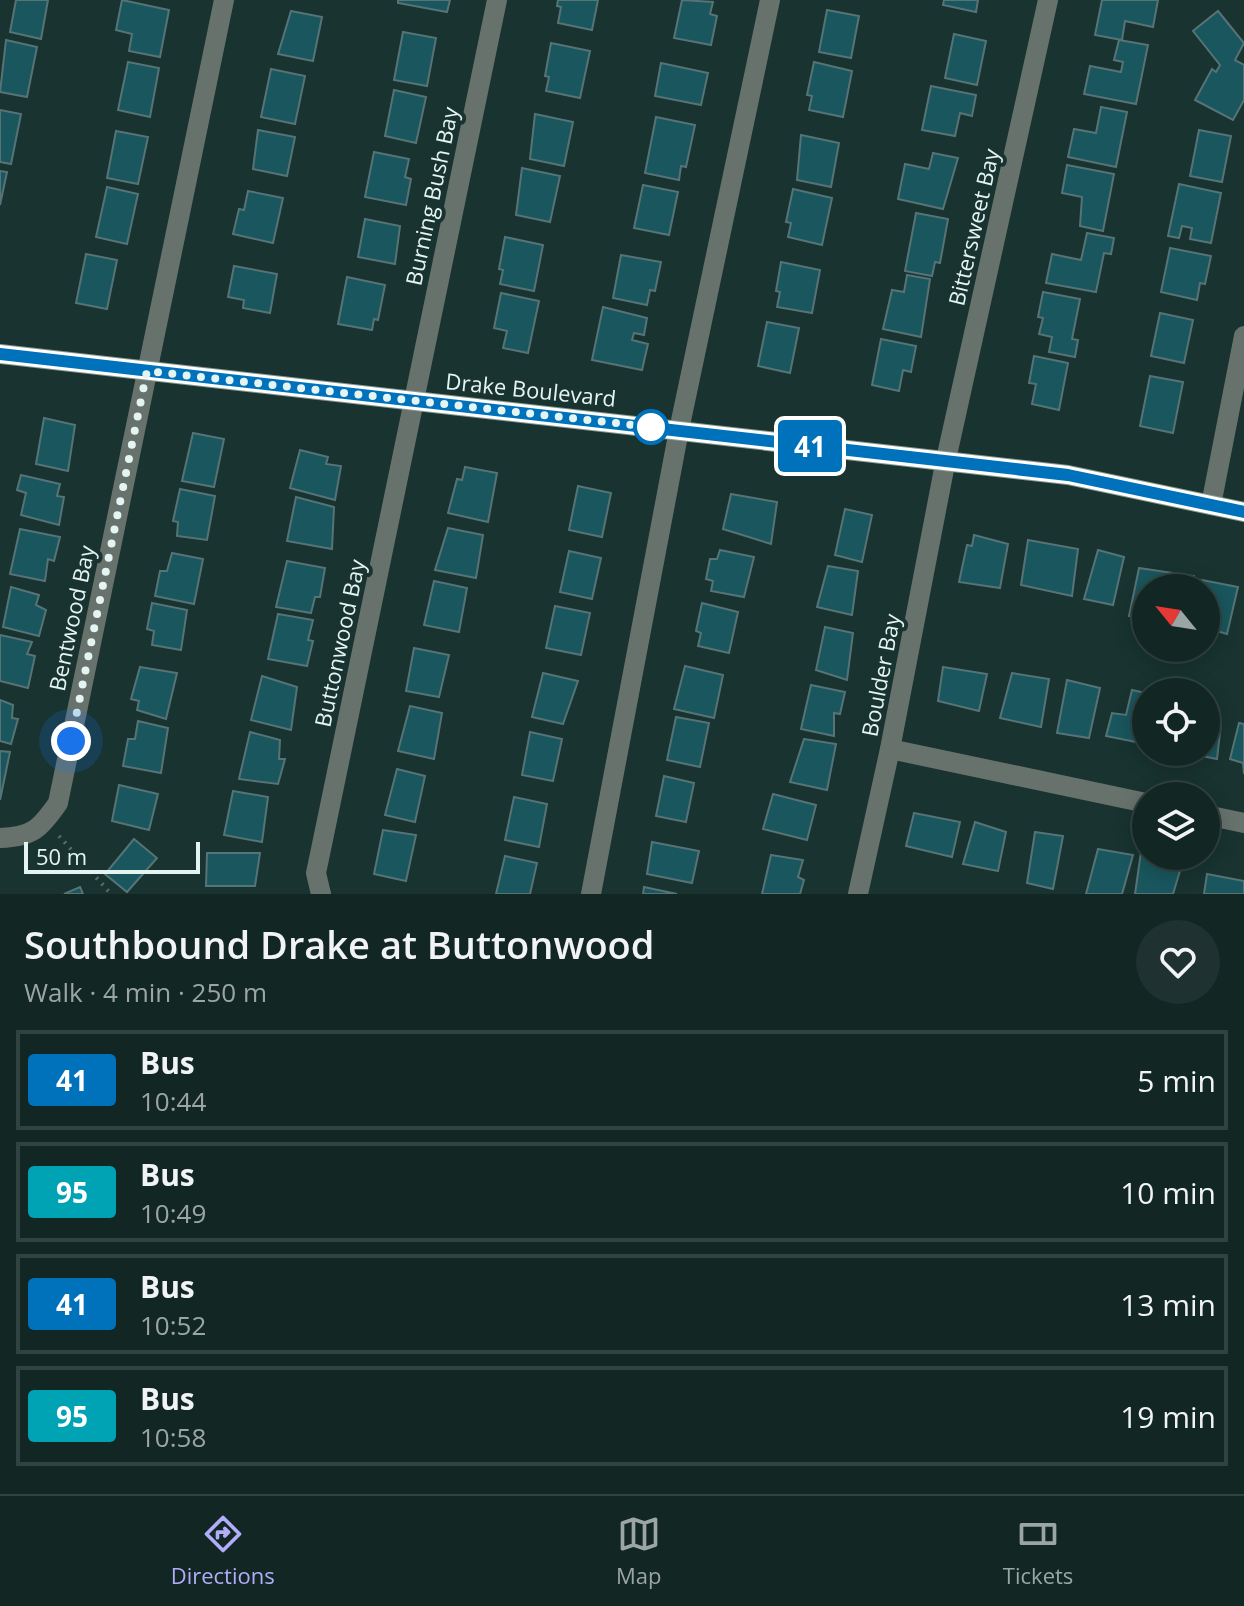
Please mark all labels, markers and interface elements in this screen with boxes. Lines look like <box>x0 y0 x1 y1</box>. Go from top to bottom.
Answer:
street label: Burning Bush Bay <box>397 103 465 288</box>
street label: Bittersweet Bay <box>940 145 1006 308</box>
street label: Drake Boulevard <box>444 365 618 413</box>
unlabelled marker <box>634 410 668 444</box>
line badge: 41 <box>774 420 846 472</box>
text: 41 <box>794 427 826 465</box>
street label: Bentwood Bay <box>41 542 101 694</box>
street label: Buttonwood Bay <box>307 556 372 729</box>
north arrow <box>1132 574 1220 662</box>
map controls <box>1132 574 1220 870</box>
street label: Boulder Bay <box>853 610 907 739</box>
button: locate <box>1132 678 1220 766</box>
your location <box>51 721 91 761</box>
button: layers <box>1132 782 1220 870</box>
scale bar <box>24 838 200 874</box>
text: 50 m <box>36 841 87 871</box>
text: Southbound Drake at Buttonwood <box>24 918 654 970</box>
button: heart <box>1136 920 1220 1004</box>
text: Walk · 4 min · 250 m <box>24 974 267 1010</box>
text: Bus <box>140 1042 195 1083</box>
text: 5 min <box>1137 1060 1216 1101</box>
text: 41 <box>56 1061 88 1099</box>
text: 10:44 <box>140 1083 206 1119</box>
text: Bus <box>140 1154 195 1195</box>
text: 10 min <box>1120 1172 1216 1213</box>
text: 95 <box>56 1173 88 1211</box>
text: 10:49 <box>140 1195 206 1231</box>
text: Bus <box>140 1266 195 1307</box>
text: 13 min <box>1120 1284 1216 1325</box>
text: 41 <box>56 1285 88 1323</box>
text: 10:52 <box>140 1307 206 1343</box>
text: Bus <box>140 1378 195 1419</box>
text: 19 min <box>1120 1396 1216 1437</box>
text: 95 <box>56 1397 88 1435</box>
text: 10:58 <box>140 1419 206 1455</box>
tab: Directions <box>171 1512 275 1590</box>
tab: Map <box>616 1512 662 1590</box>
tab: Tickets <box>1003 1512 1073 1590</box>

